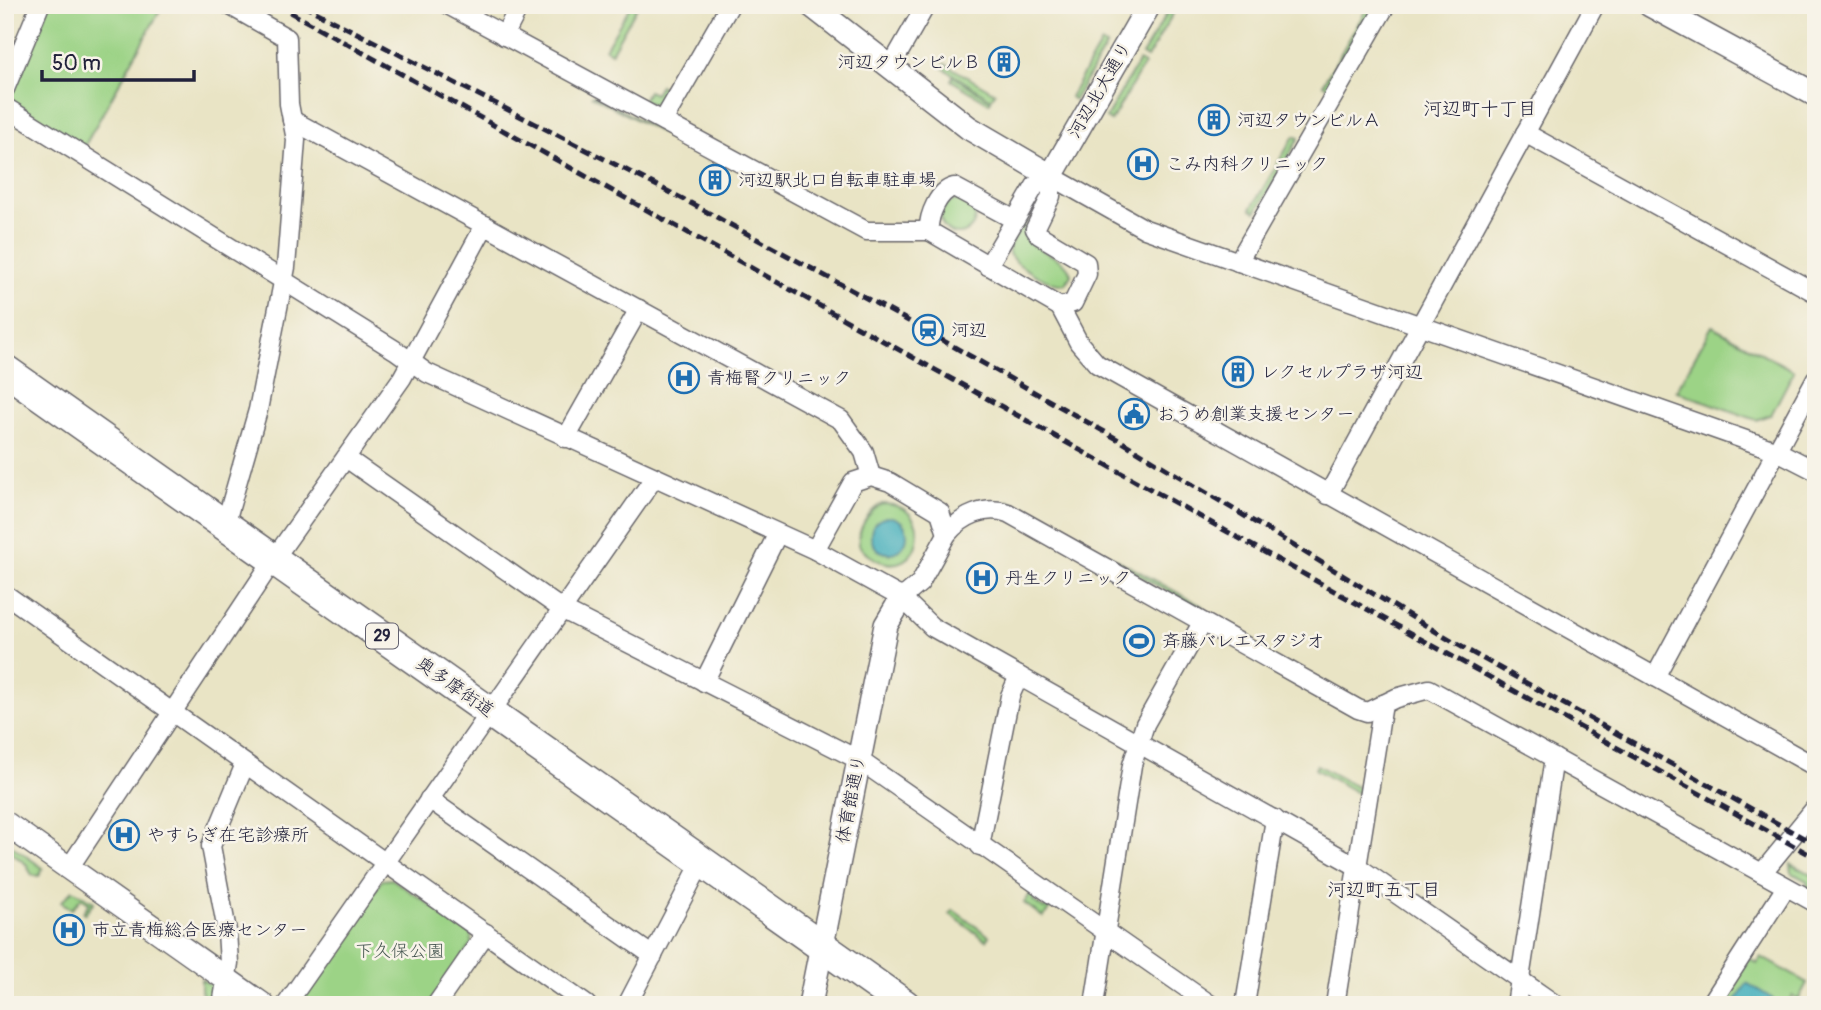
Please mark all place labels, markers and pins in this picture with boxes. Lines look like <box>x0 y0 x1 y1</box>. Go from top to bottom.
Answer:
building icon: 河辺タウンビルＢ <box>987 45 1021 79</box>
place label: 河辺タウンビルＢ <box>837 51 981 74</box>
building icon: 河辺タウンビルＡ <box>1197 103 1231 137</box>
place label: 河辺タウンビルＡ <box>1237 109 1381 132</box>
hospital icon: こみ内科クリニック <box>1126 147 1160 181</box>
place label: こみ内科クリニック <box>1166 153 1328 176</box>
building icon: 河辺駅北口自転車駐車場 <box>698 163 732 197</box>
place label: 河辺駅北口自転車駐車場 <box>738 169 936 192</box>
station icon: 河辺 <box>911 313 945 347</box>
place label: 河辺 <box>951 319 987 342</box>
building icon: レクセルプラザ河辺 <box>1221 355 1255 389</box>
hospital icon: 青梅腎クリニック <box>667 361 701 395</box>
place label: レクセルプラザ河辺 <box>1261 361 1423 384</box>
place label: 青梅腎クリニック <box>707 367 851 390</box>
public building icon: おうめ創業支援センター <box>1117 397 1151 431</box>
place label: おうめ創業支援センター <box>1157 403 1354 426</box>
hospital icon: 丹生クリニック <box>965 561 999 595</box>
place label: 丹生クリニック <box>1005 567 1131 590</box>
sports icon: 斉藤バレエスタジオ <box>1122 624 1156 658</box>
place label: 斉藤バレエスタジオ <box>1162 630 1324 653</box>
hospital icon: やすらぎ在宅診療所 <box>107 818 141 852</box>
place label: やすらぎ在宅診療所 <box>147 824 309 847</box>
hospital icon: 市立青梅総合医療センター <box>52 913 86 947</box>
place label: 市立青梅総合医療センター <box>92 919 307 942</box>

